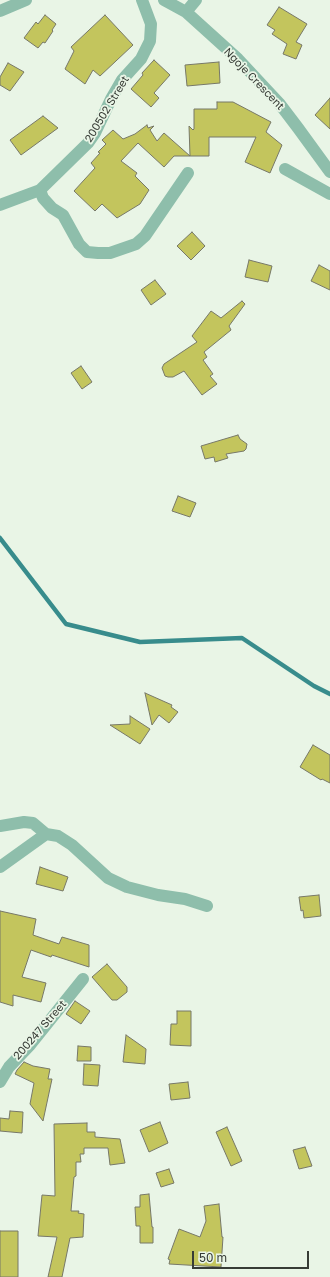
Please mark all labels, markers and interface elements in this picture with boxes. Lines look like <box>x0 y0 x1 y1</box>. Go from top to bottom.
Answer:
street label: Ngoje Crescent <box>221 45 287 113</box>
street label: 200502 Street <box>82 73 132 145</box>
street label: 200247 Street <box>11 998 69 1062</box>
scale bar <box>194 1243 311 1269</box>
text: 50 m <box>199 1250 227 1265</box>

